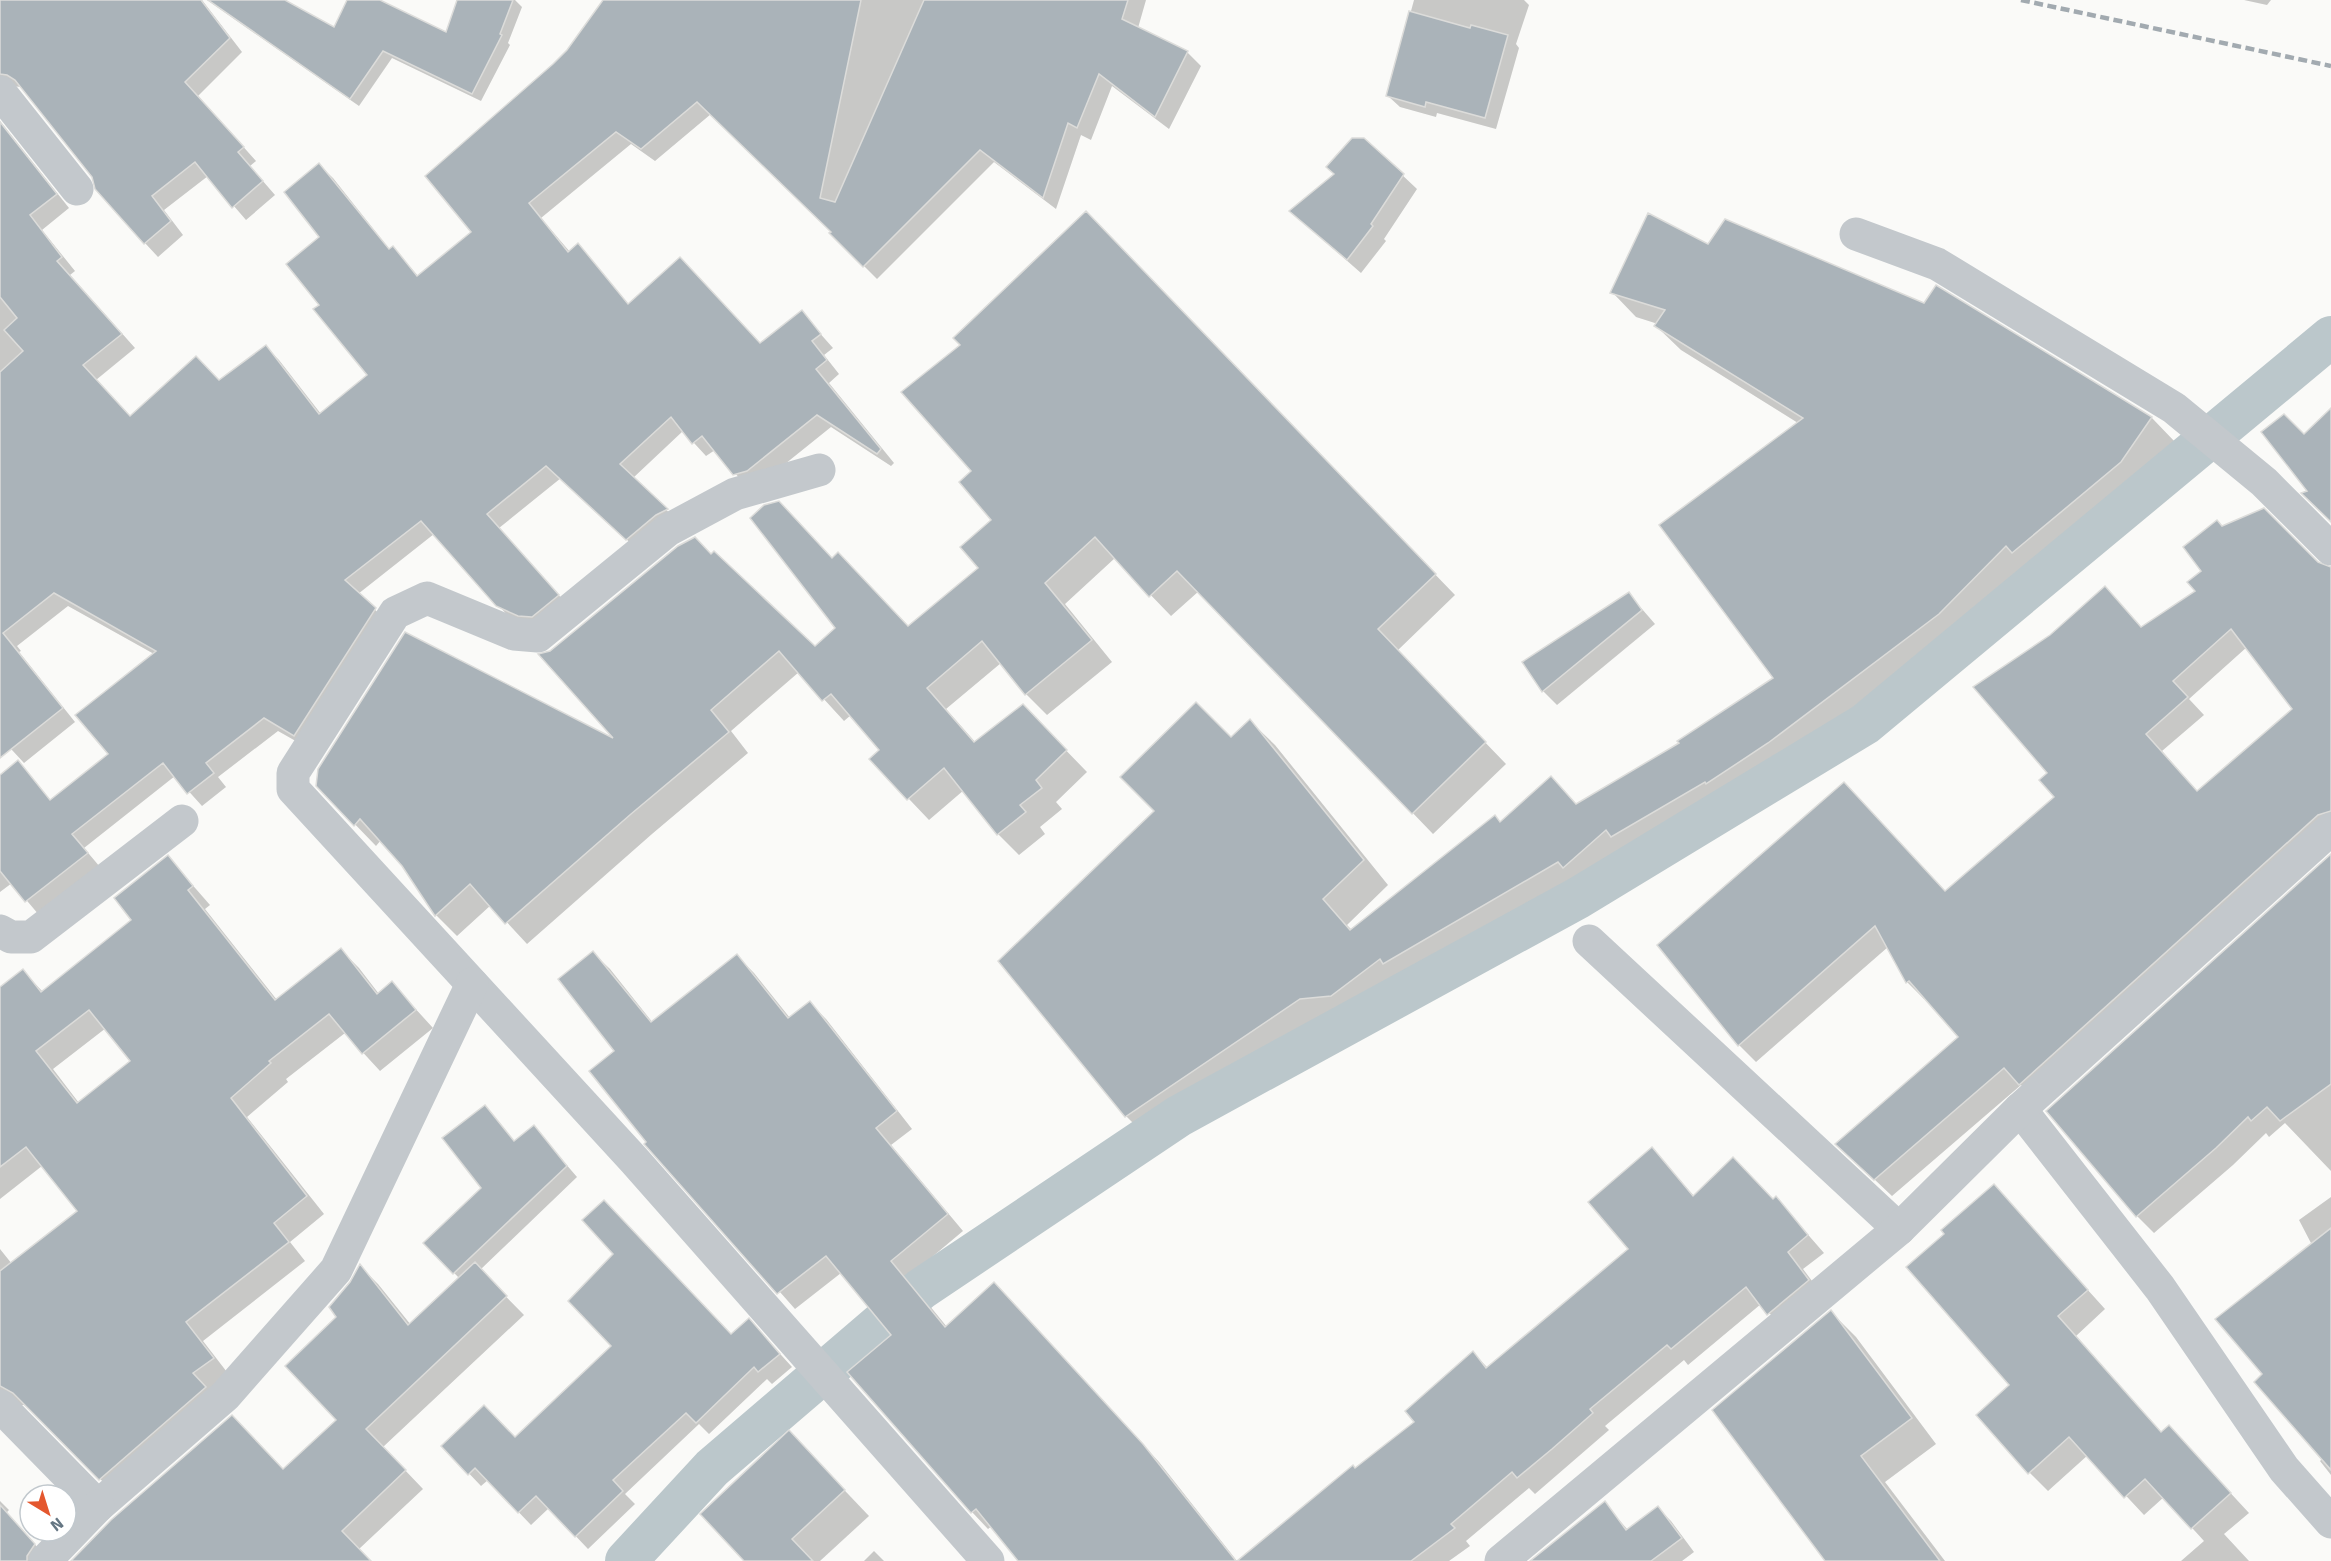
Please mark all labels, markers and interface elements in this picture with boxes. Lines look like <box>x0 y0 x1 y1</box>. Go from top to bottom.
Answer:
north arrow <box>18 1483 78 1543</box>
text: N <box>46 1513 67 1535</box>

